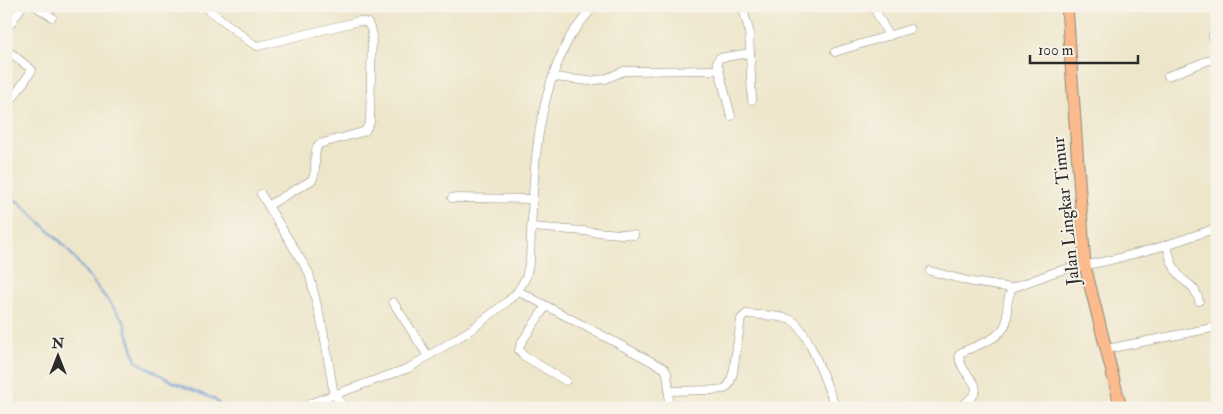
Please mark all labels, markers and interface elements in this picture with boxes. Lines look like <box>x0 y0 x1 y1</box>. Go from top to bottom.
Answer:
scale bar <box>1030 32 1138 64</box>
text: 100 m <box>1038 41 1074 60</box>
street label: Jalan Lingkar Timur <box>1047 135 1085 288</box>
north arrow <box>32 332 82 382</box>
text: N <box>51 335 65 352</box>

